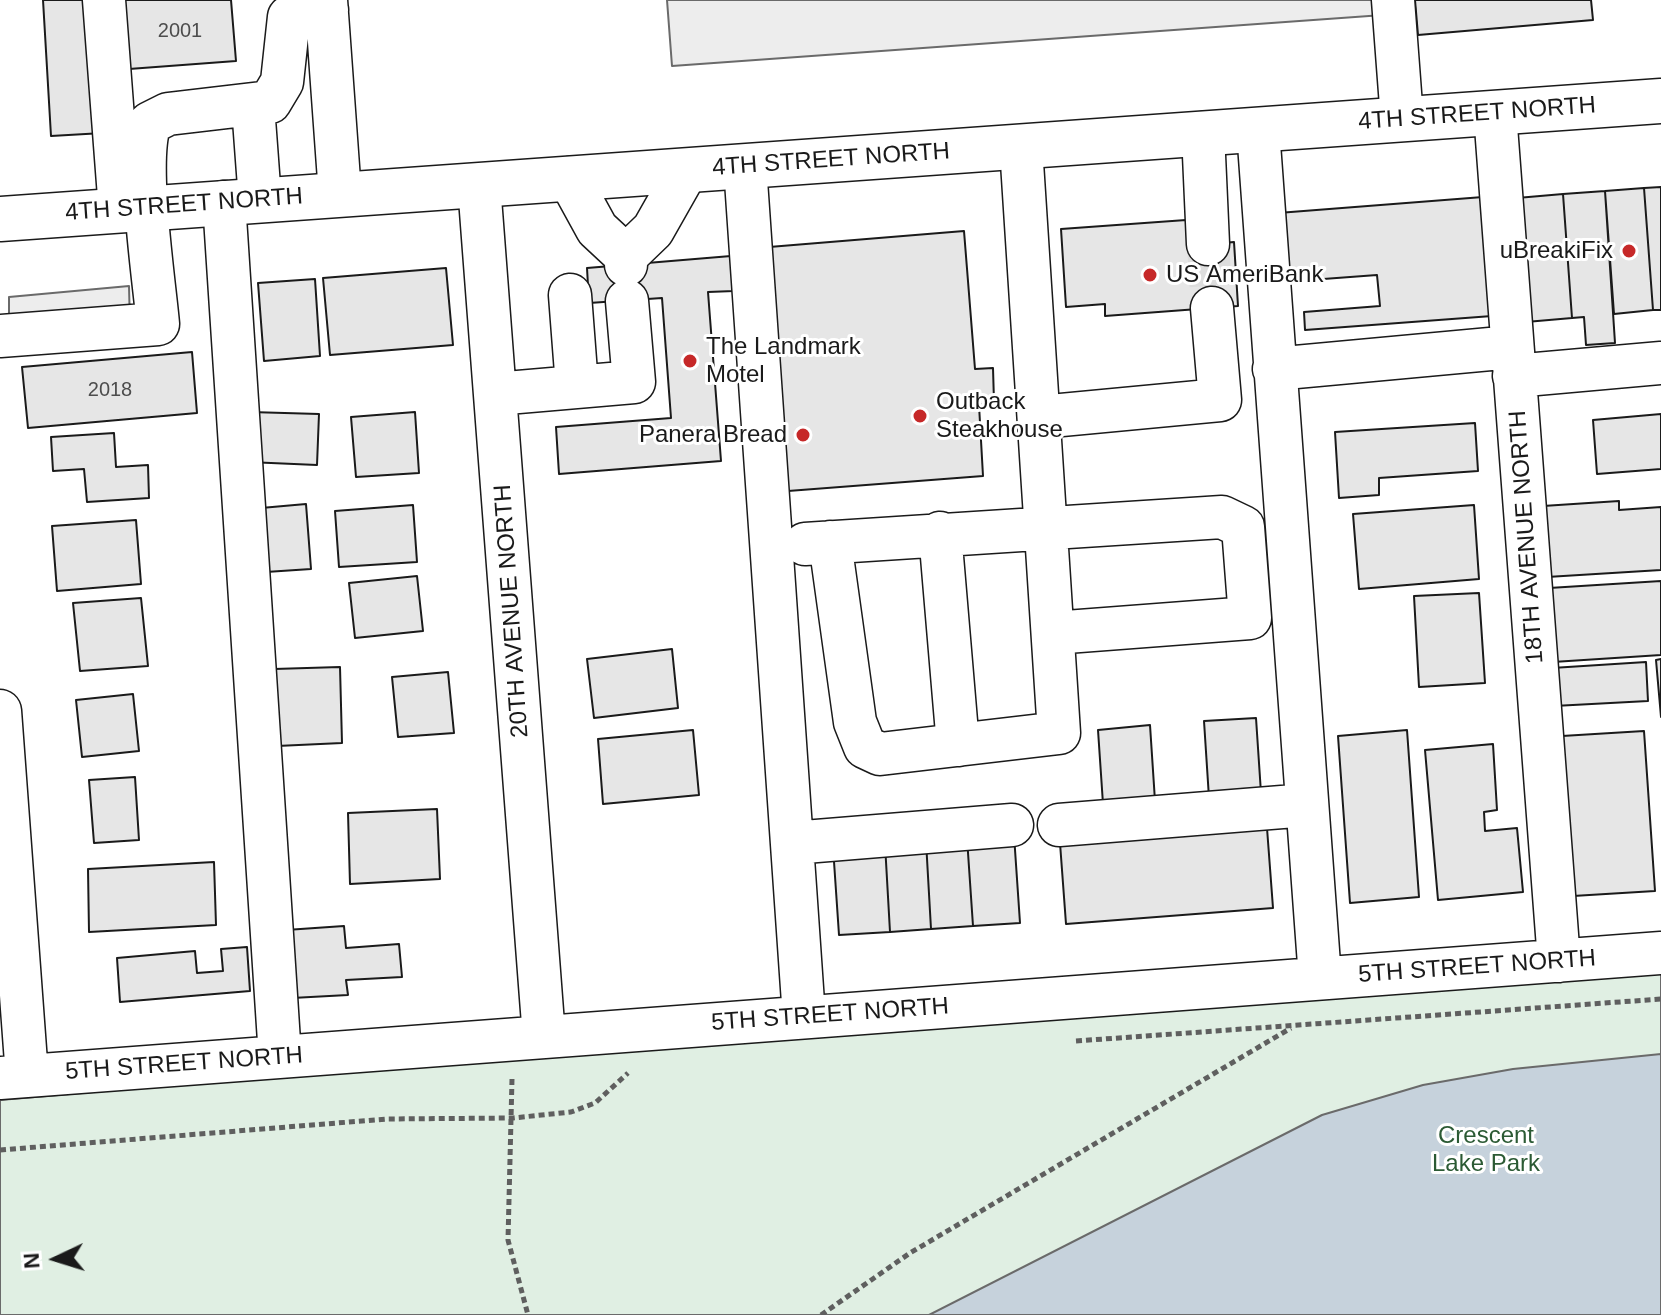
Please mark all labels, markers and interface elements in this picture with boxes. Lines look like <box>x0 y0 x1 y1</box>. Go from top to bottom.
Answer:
house number: 2001 <box>158 19 202 43</box>
street label: 4TH STREET NORTH <box>1357 91 1597 137</box>
street label: 4TH STREET NORTH <box>711 137 951 183</box>
street label: 4TH STREET NORTH <box>64 182 304 228</box>
place label: uBreakiFix <box>1500 237 1613 265</box>
marker: uBreakiFix <box>1620 242 1638 260</box>
place label: US AmeriBank <box>1166 261 1323 289</box>
marker: US AmeriBank <box>1141 266 1159 284</box>
place label: The Landmark Motel <box>706 333 861 389</box>
marker: The Landmark Motel <box>681 352 699 370</box>
house number: 2018 <box>88 378 132 402</box>
place label: Outback Steakhouse <box>936 388 1063 444</box>
marker: Outback Steakhouse <box>911 407 929 425</box>
street label: 18TH AVENUE NORTH <box>1504 409 1550 665</box>
place label: Panera Bread <box>639 421 787 449</box>
marker: Panera Bread <box>794 426 812 444</box>
street label: 20TH AVENUE NORTH <box>489 483 535 739</box>
street label: 5TH STREET NORTH <box>1357 944 1597 990</box>
street label: 5TH STREET NORTH <box>710 992 950 1038</box>
street label: 5TH STREET NORTH <box>64 1041 304 1087</box>
park label: Crescent Lake Park <box>1432 1122 1540 1178</box>
north arrow <box>16 1219 96 1299</box>
text: N <box>19 1252 45 1270</box>

